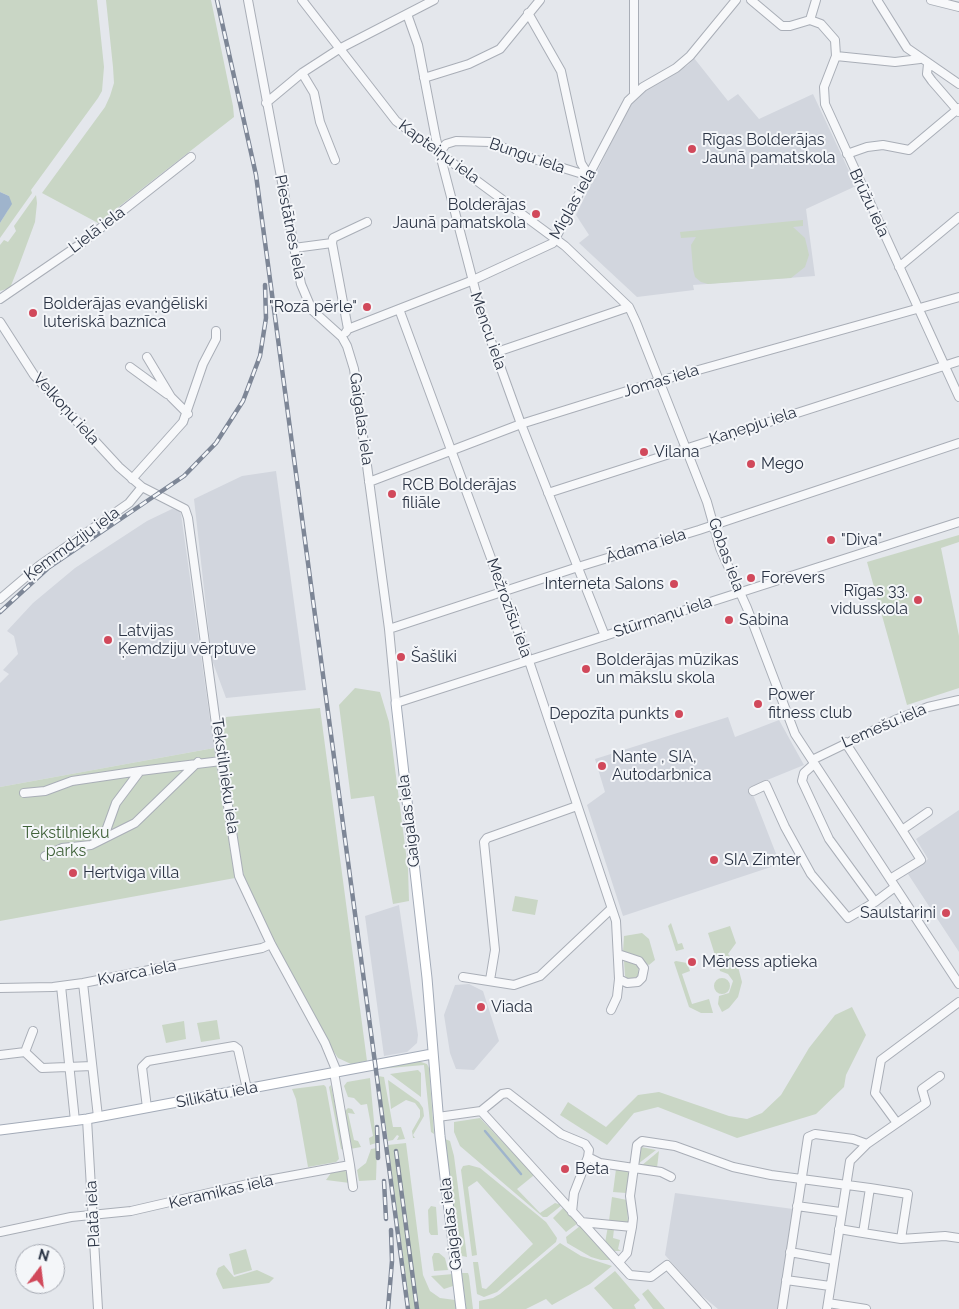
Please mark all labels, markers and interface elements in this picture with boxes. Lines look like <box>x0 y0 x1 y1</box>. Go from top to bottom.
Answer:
street label: Kapteiņu iela <box>395 116 483 188</box>
place label: Rīgas Bolderājas Jaunā pamatskola <box>702 130 836 168</box>
street label: Bungu iela <box>487 134 567 178</box>
marker: Rīgas Bolderājas Jaunā pamatskola <box>686 143 698 155</box>
street label: Miglas iela <box>546 165 600 243</box>
street label: Brūžu iela <box>845 166 893 240</box>
street label: Piestātnes iela <box>270 173 310 281</box>
place label: Bolderājas Jaunā pamatskola <box>392 195 526 233</box>
street label: Lielā iela <box>65 203 129 257</box>
marker: Bolderājas Jaunā pamatskola <box>530 208 542 220</box>
street label: Mencu iela <box>466 290 510 372</box>
place label: Bolderājas evaņģēliski luteriskā baznīca <box>43 294 208 332</box>
place label: "Rozā pērle" <box>269 297 357 317</box>
marker: "Rozā pērle" <box>361 301 373 313</box>
marker: Bolderājas evaņģēliski luteriskā baznīca <box>27 307 39 319</box>
street label: Jomas iela <box>621 360 701 402</box>
street label: Velkoņu iela <box>29 369 103 449</box>
street label: Gaigalas iela <box>345 372 377 466</box>
street label: Kaņepju iela <box>707 403 799 449</box>
place label: Vilana <box>654 442 699 462</box>
marker: Vilana <box>638 446 650 458</box>
place label: Mego <box>761 454 804 474</box>
marker: Mego <box>745 458 757 470</box>
place label: RCB Bolderājas filiāle <box>402 475 516 513</box>
marker: RCB Bolderājas filiāle <box>386 488 398 500</box>
street label: Ķemmdziju iela <box>21 503 123 585</box>
street label: Gobas iela <box>704 515 748 595</box>
street label: Ādama iela <box>604 525 688 567</box>
place label: "Diva" <box>841 530 882 550</box>
marker: "Diva" <box>825 534 837 546</box>
street label: Mežrozīšu iela <box>482 556 536 660</box>
place label: Forevers <box>761 568 825 588</box>
marker: Forevers <box>745 572 757 584</box>
place label: Interneta Salons <box>544 574 664 594</box>
marker: Interneta Salons <box>668 578 680 590</box>
place label: Rīgas 33. vidusskola <box>830 581 908 619</box>
street label: Stūrmaņu iela <box>611 592 715 642</box>
marker: Rīgas 33. vidusskola <box>912 594 924 606</box>
place label: Sabina <box>739 610 789 630</box>
marker: Sabina <box>723 614 735 626</box>
place label: Latvijas Ķemdziju vērptuve <box>118 621 256 659</box>
marker: Latvijas Ķemdziju vērptuve <box>102 634 114 646</box>
place label: Šašliki <box>411 647 457 667</box>
place label: Bolderājas mūzikas un mākslu skola <box>596 650 739 688</box>
marker: Šašliki <box>395 651 407 663</box>
marker: Bolderājas mūzikas un mākslu skola <box>580 663 592 675</box>
place label: Power fitness club <box>768 685 852 723</box>
marker: Power fitness club <box>752 698 764 710</box>
street label: Lemešu iela <box>839 700 929 752</box>
place label: Depozīta punkts <box>549 704 669 724</box>
marker: Depozīta punkts <box>673 708 685 720</box>
street label: Tekstilnieku iela <box>207 717 243 835</box>
place label: Nante , SIA, Autodarbnica <box>612 747 711 785</box>
marker: Nante , SIA, Autodarbnica <box>596 760 608 772</box>
street label: Gaigalas iela <box>394 774 424 868</box>
park label: Tekstilnieku parks <box>23 823 109 861</box>
place label: SIA Zimter <box>724 850 801 870</box>
marker: SIA Zimter <box>708 854 720 866</box>
place label: Hertviga villa <box>83 863 179 883</box>
marker: Hertviga villa <box>67 867 79 879</box>
place label: Saulstariņi <box>860 903 936 923</box>
marker: Saulstariņi <box>940 907 952 919</box>
place label: Mēness aptieka <box>702 952 817 972</box>
street label: Kvarca iela <box>96 956 178 990</box>
marker: Mēness aptieka <box>686 956 698 968</box>
place label: Viada <box>491 997 533 1017</box>
marker: Viada <box>475 1001 487 1013</box>
street label: Silikātu iela <box>174 1078 260 1112</box>
place label: Beta <box>575 1159 609 1179</box>
marker: Beta <box>559 1163 571 1175</box>
street label: Keramikas iela <box>167 1171 275 1213</box>
street label: Gaigalas iela <box>436 1177 466 1271</box>
street label: Platā iela <box>82 1180 104 1248</box>
north arrow <box>15 1244 65 1294</box>
text: N <box>36 1246 51 1265</box>

